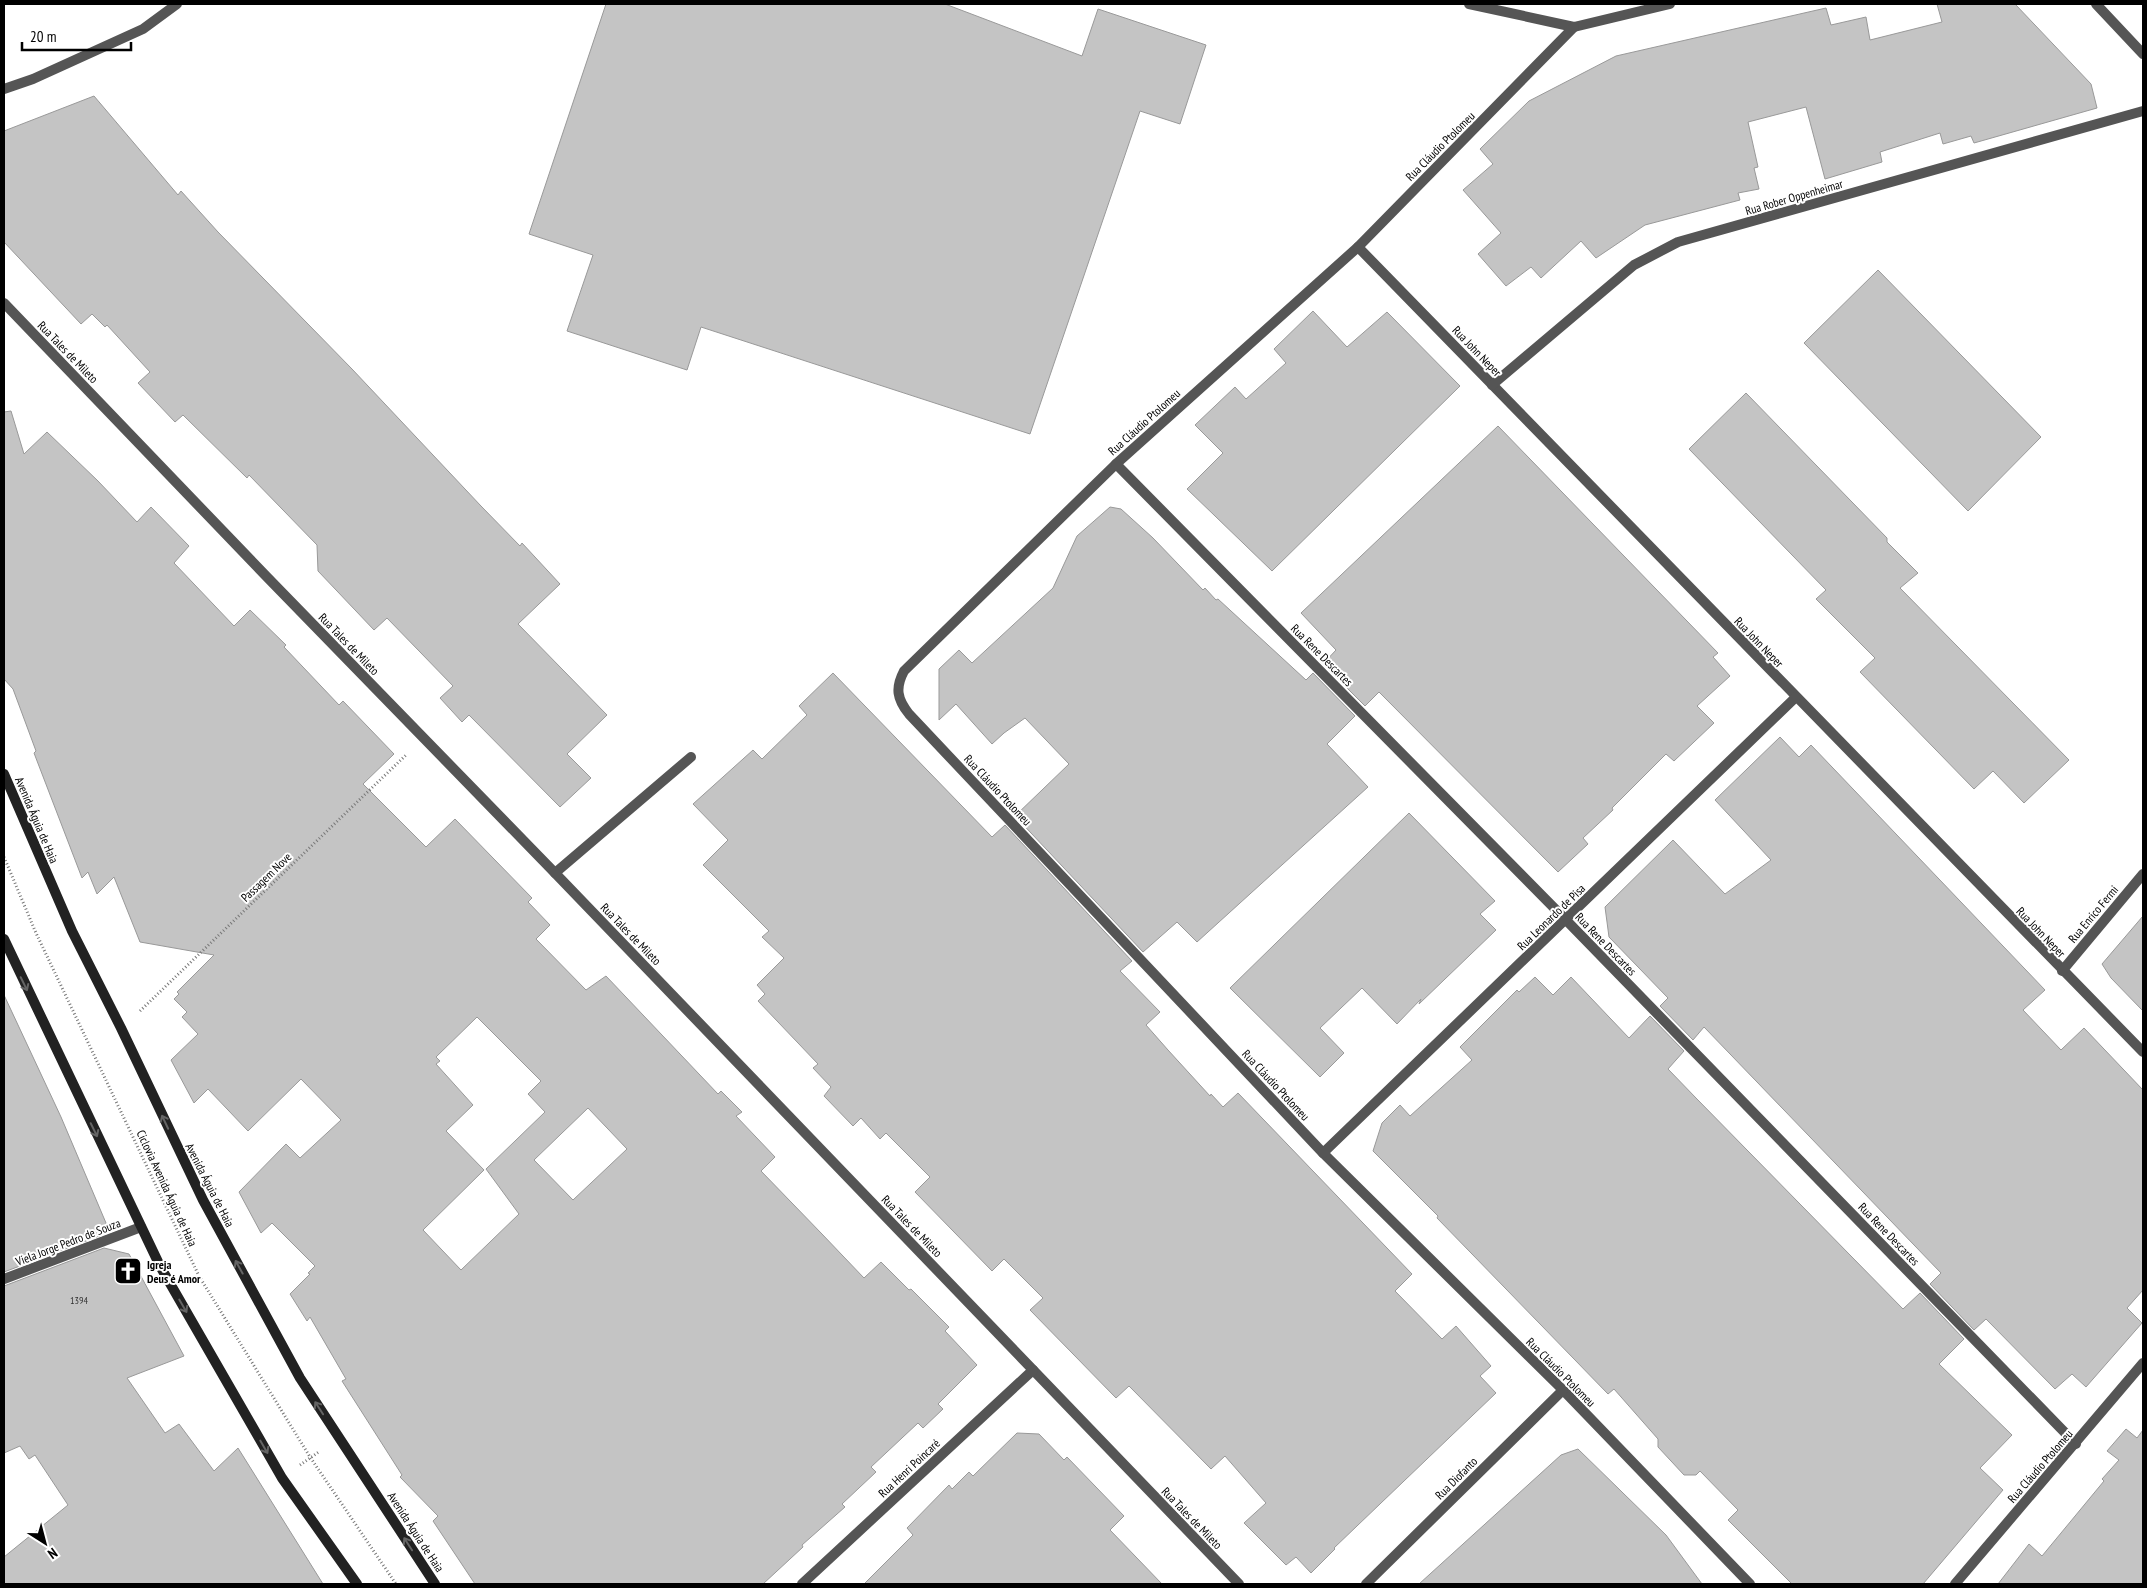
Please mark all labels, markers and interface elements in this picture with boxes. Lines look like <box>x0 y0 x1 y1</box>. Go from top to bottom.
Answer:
scale bar <box>22 20 131 52</box>
text: 20 m <box>30 27 56 46</box>
street label: Rua Cláudio Ptolomeu <box>1402 108 1478 184</box>
street label: Rua Rober Oppenheimar <box>1743 176 1845 218</box>
street label: Rua Tales de Mileto <box>35 318 101 386</box>
street label: Rua John Neper <box>1449 323 1505 380</box>
street label: Rua Cláudio Ptolomeu <box>1105 386 1183 458</box>
street label: Rua Tales de Mileto <box>316 610 382 678</box>
street label: Rua John Neper <box>1731 614 1787 671</box>
street label: Rua Rene Descartes <box>1288 621 1356 689</box>
street label: Rua Cláudio Ptolomeu <box>961 751 1035 829</box>
street label: Avenida Águia de Haia <box>12 775 62 866</box>
street label: Passagem Nove <box>238 849 294 905</box>
street label: Rua Leonardo de Pisa <box>1514 881 1588 953</box>
street label: Rua Enrico Fermi <box>2065 882 2121 946</box>
street label: Rua Tales de Mileto <box>598 900 664 968</box>
street label: Rua John Neper <box>2013 904 2069 961</box>
street label: Rua Rene Descartes <box>1572 909 1640 979</box>
one-way arrow <box>19 976 29 991</box>
street label: Rua Cláudio Ptolomeu <box>1239 1046 1313 1124</box>
one-way arrow <box>160 1115 170 1130</box>
one-way arrow <box>90 1122 99 1137</box>
street label: Ciclovia Avenida Águia de Haia <box>133 1127 201 1249</box>
street label: Avenida Águia de Haia <box>182 1141 238 1230</box>
street label: Rua Tales de Mileto <box>879 1192 945 1260</box>
street label: Rua Rene Descartes <box>1855 1199 1923 1269</box>
street label: Viela Jorge Pedro de Souza <box>13 1215 123 1269</box>
church icon: Igreja Deus é Amor <box>113 1256 143 1286</box>
place label: Igreja Deus é Amor <box>147 1257 201 1286</box>
one-way arrow <box>234 1259 244 1274</box>
house number: 1394 <box>70 1294 89 1307</box>
one-way arrow <box>178 1299 188 1314</box>
street label: Rua Cláudio Ptolomeu <box>1523 1334 1599 1410</box>
one-way arrow <box>314 1401 324 1415</box>
street label: Rua Cláudio Ptolomeu <box>2004 1426 2076 1506</box>
street label: Rua Henri Poincaré <box>875 1436 943 1500</box>
one-way arrow <box>260 1440 270 1454</box>
street label: Rua Diofanto <box>1432 1454 1480 1502</box>
street label: Rua Tales de Mileto <box>1159 1484 1225 1552</box>
street label: Avenida Águia de Haia <box>385 1489 448 1575</box>
north arrow <box>20 1518 70 1568</box>
one-way arrow <box>403 1537 413 1551</box>
text: N <box>44 1544 61 1563</box>

